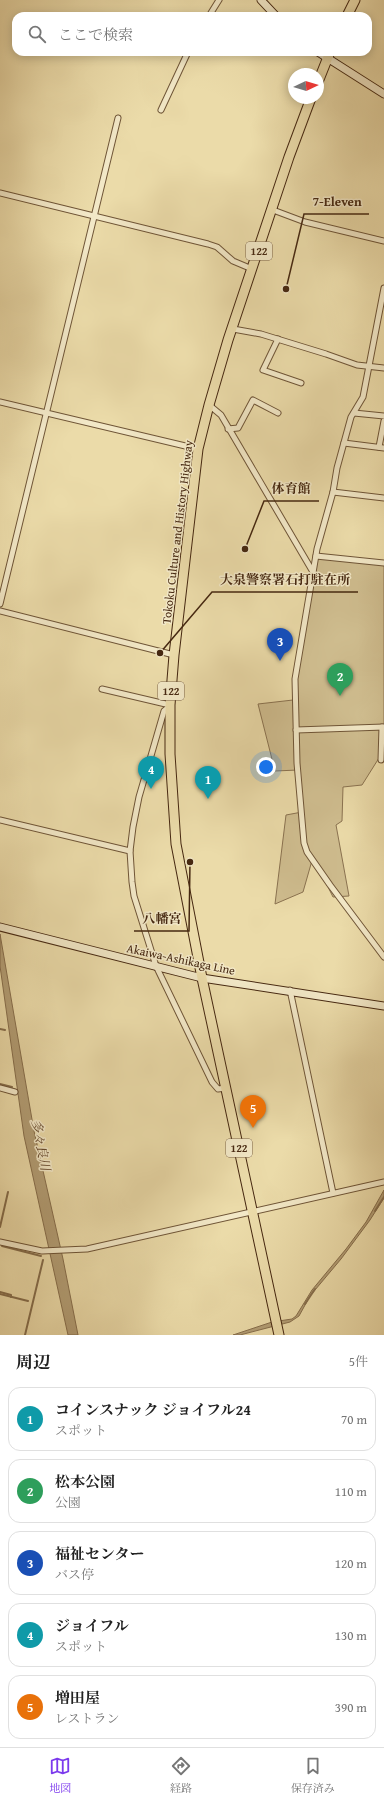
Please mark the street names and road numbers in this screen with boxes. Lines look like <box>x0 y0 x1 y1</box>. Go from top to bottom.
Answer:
road number: 122 <box>246 242 272 260</box>
street label: Tokoku Culture and History Highway <box>157 439 197 625</box>
road number: 122 <box>158 682 184 700</box>
street label: Akaiwa-Ashikaga Line <box>125 939 237 979</box>
road number: 122 <box>226 1139 252 1157</box>

